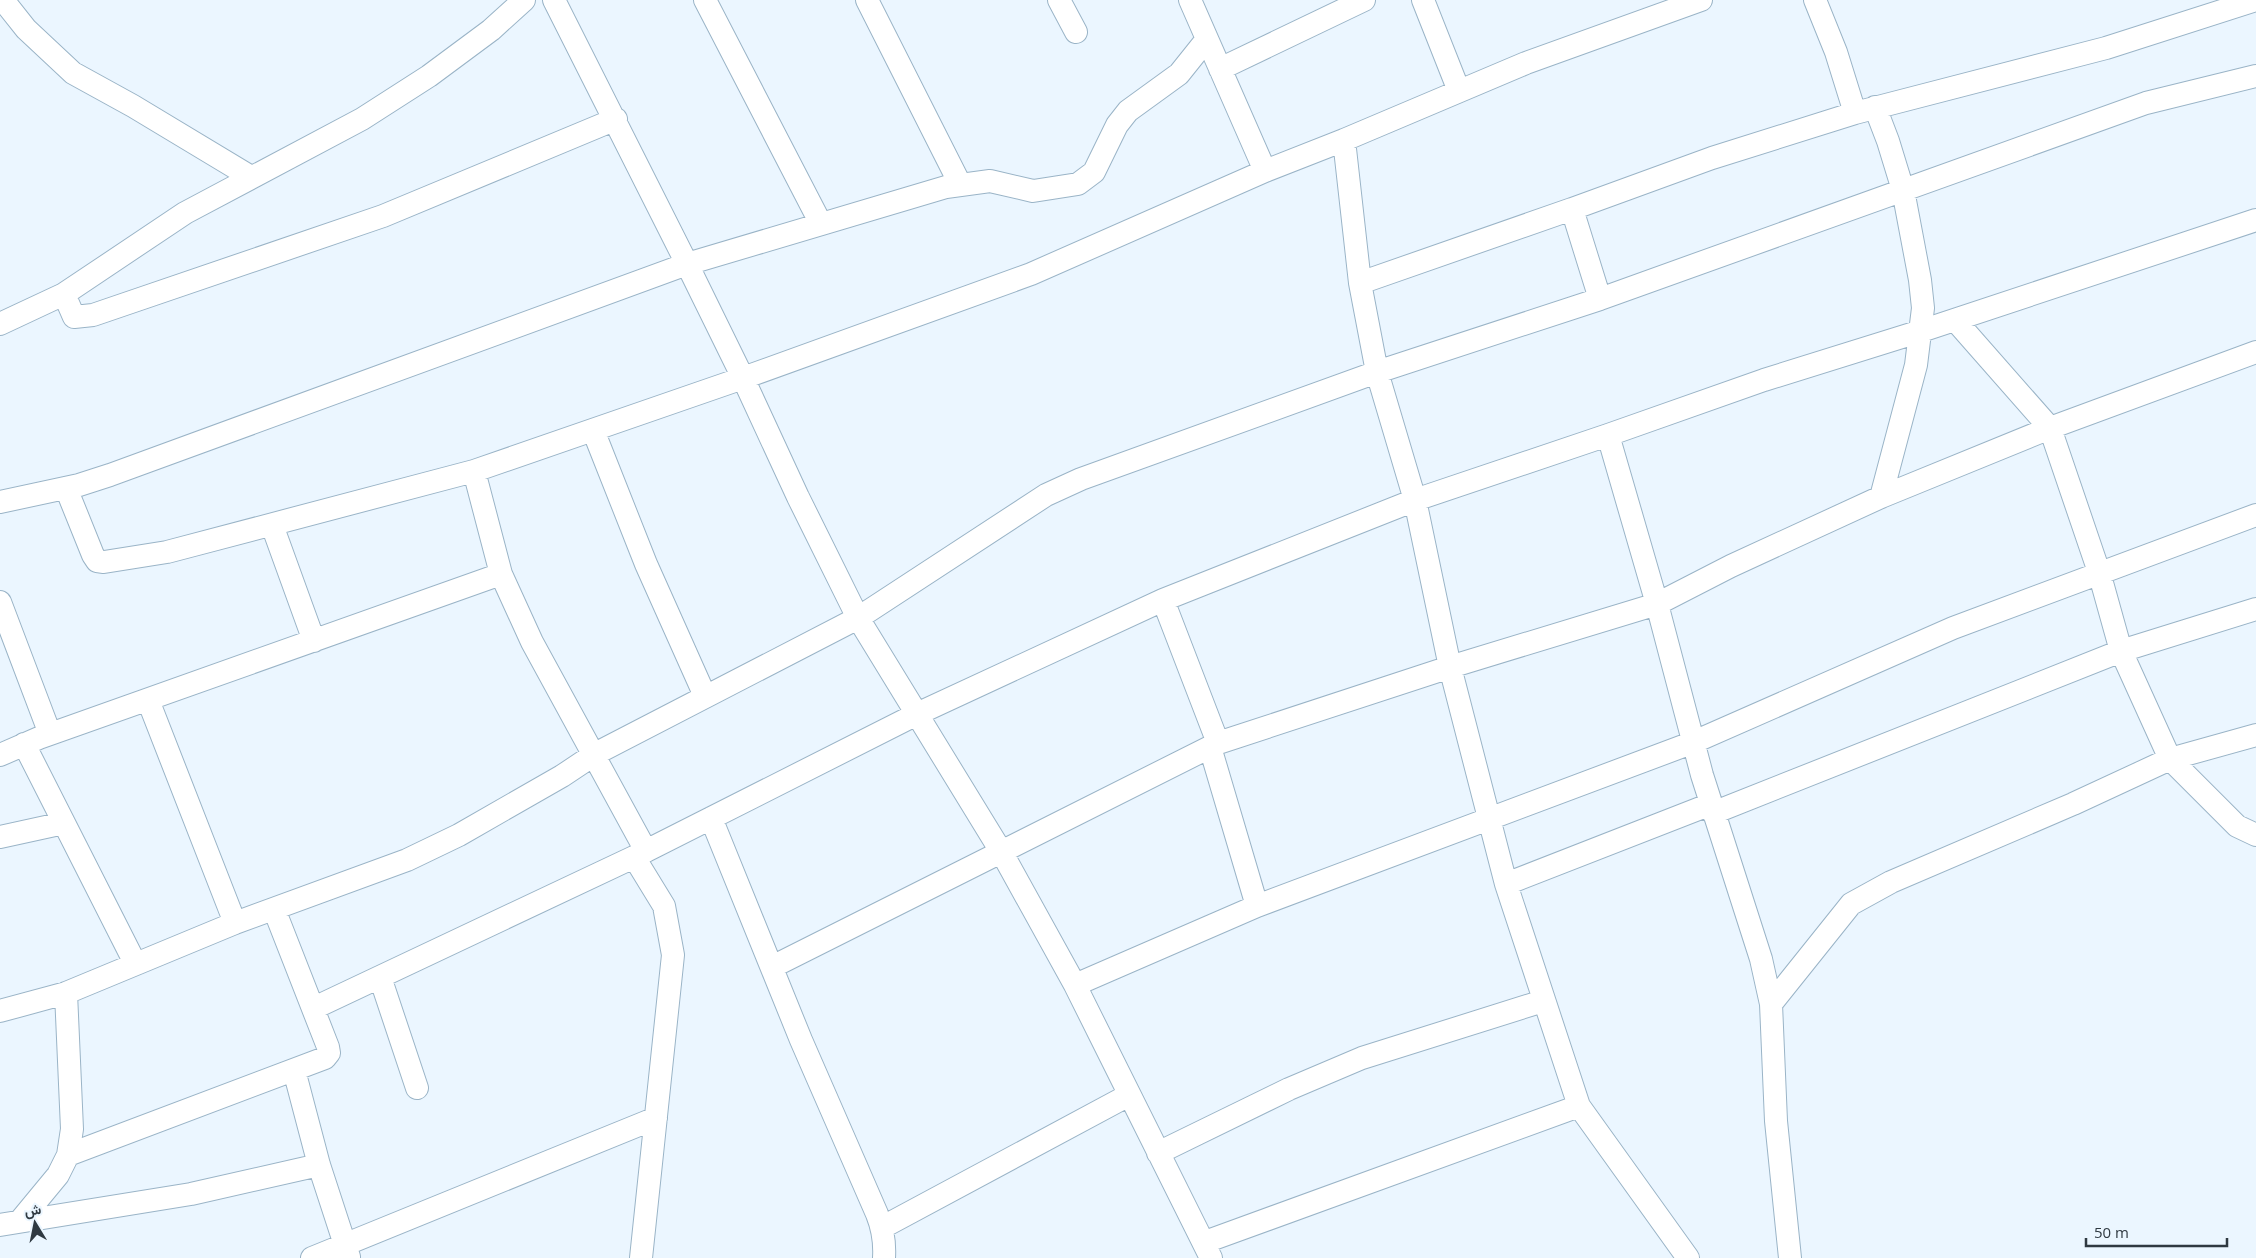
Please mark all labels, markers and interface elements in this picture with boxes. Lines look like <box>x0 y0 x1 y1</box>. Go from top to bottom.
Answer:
north arrow <box>10 1198 60 1248</box>
text: ش <box>23 1199 43 1221</box>
scale bar <box>2086 1216 2227 1248</box>
text: 50 m <box>2094 1222 2129 1242</box>

